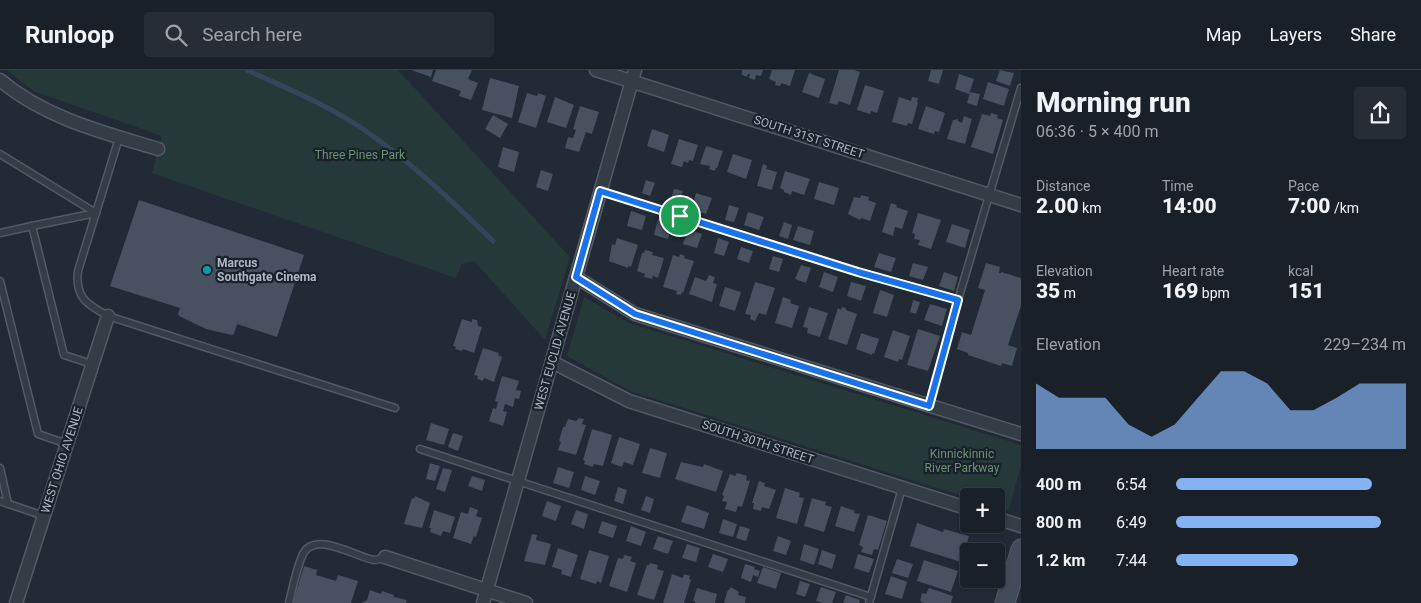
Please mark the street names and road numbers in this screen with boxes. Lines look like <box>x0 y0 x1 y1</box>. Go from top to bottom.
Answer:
street label: SOUTH 31ST STREET <box>752 113 866 161</box>
street label: WEST EUCLID AVENUE <box>531 290 579 412</box>
street label: WEST OHIO AVENUE <box>38 405 86 515</box>
street label: SOUTH 30TH STREET <box>700 417 816 467</box>

